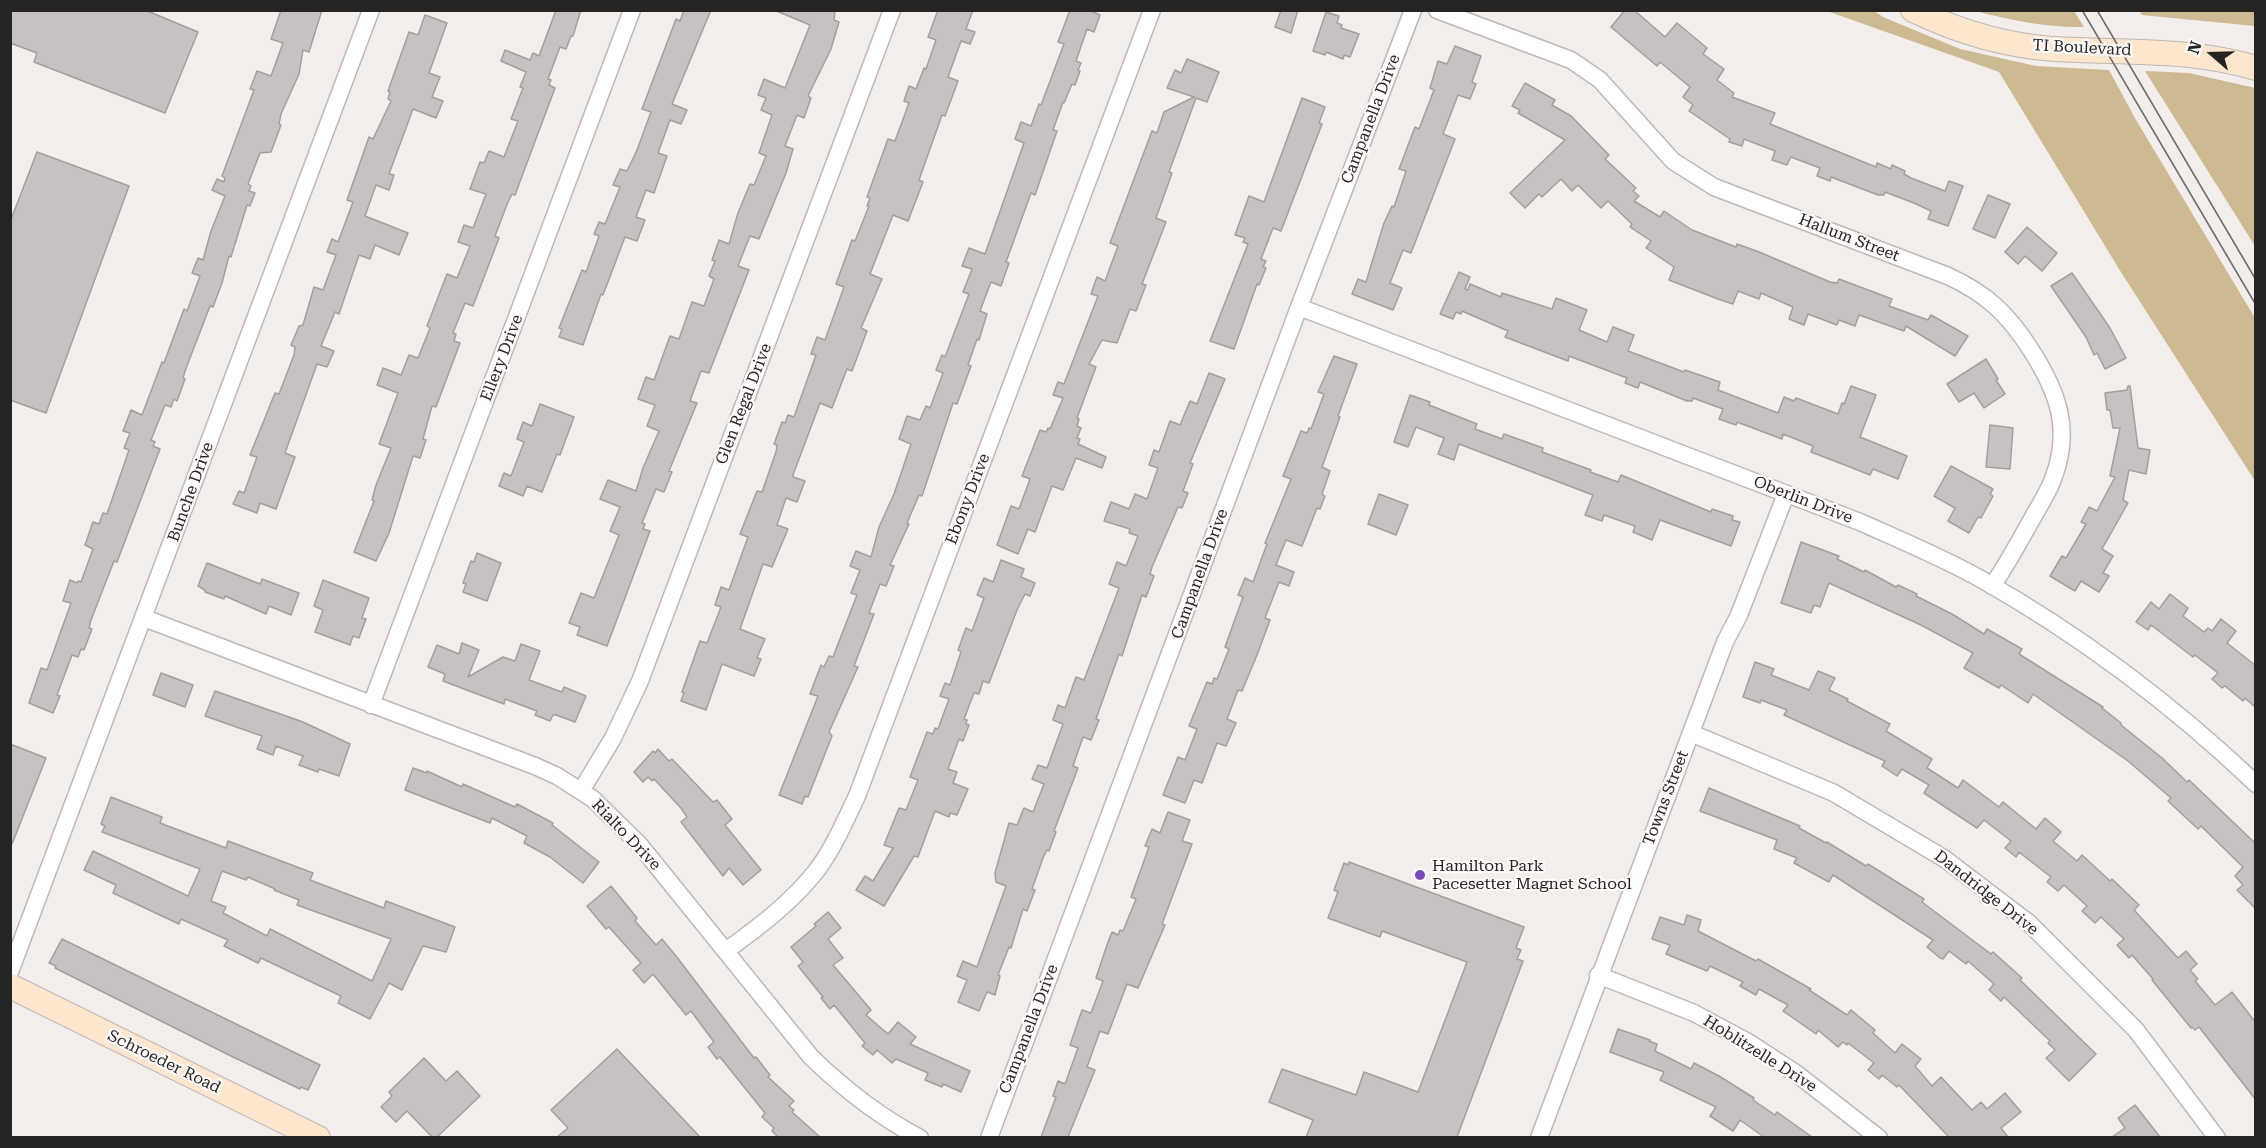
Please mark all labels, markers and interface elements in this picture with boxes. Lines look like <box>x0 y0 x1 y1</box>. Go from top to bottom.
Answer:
north arrow <box>2182 24 2242 84</box>
street label: TI Boulevard <box>2032 36 2132 60</box>
text: N <box>2184 39 2206 57</box>
street label: Campanella Drive <box>1337 52 1405 186</box>
street label: Hallum Street <box>1796 210 1902 266</box>
street label: Ellery Drive <box>477 312 527 404</box>
street label: Glen Regal Drive <box>712 341 776 467</box>
street label: Bunche Drive <box>164 440 218 544</box>
street label: Ebony Drive <box>942 451 994 547</box>
street label: Oberlin Drive <box>1751 472 1855 528</box>
street label: Campanella Drive <box>1168 506 1232 642</box>
street label: Towns Street <box>1639 748 1693 848</box>
street label: Rialto Drive <box>587 795 665 875</box>
street label: Dandridge Drive <box>1930 846 2042 940</box>
place label: Hamilton Park Pacesetter Magnet School <box>1432 856 1632 894</box>
marker: Hamilton Park Pacesetter Magnet School <box>1413 868 1427 882</box>
street label: Campanella Drive <box>995 962 1063 1096</box>
street label: Hoblitzelle Drive <box>1700 1011 1820 1097</box>
street label: Schroeder Road <box>104 1026 224 1098</box>

